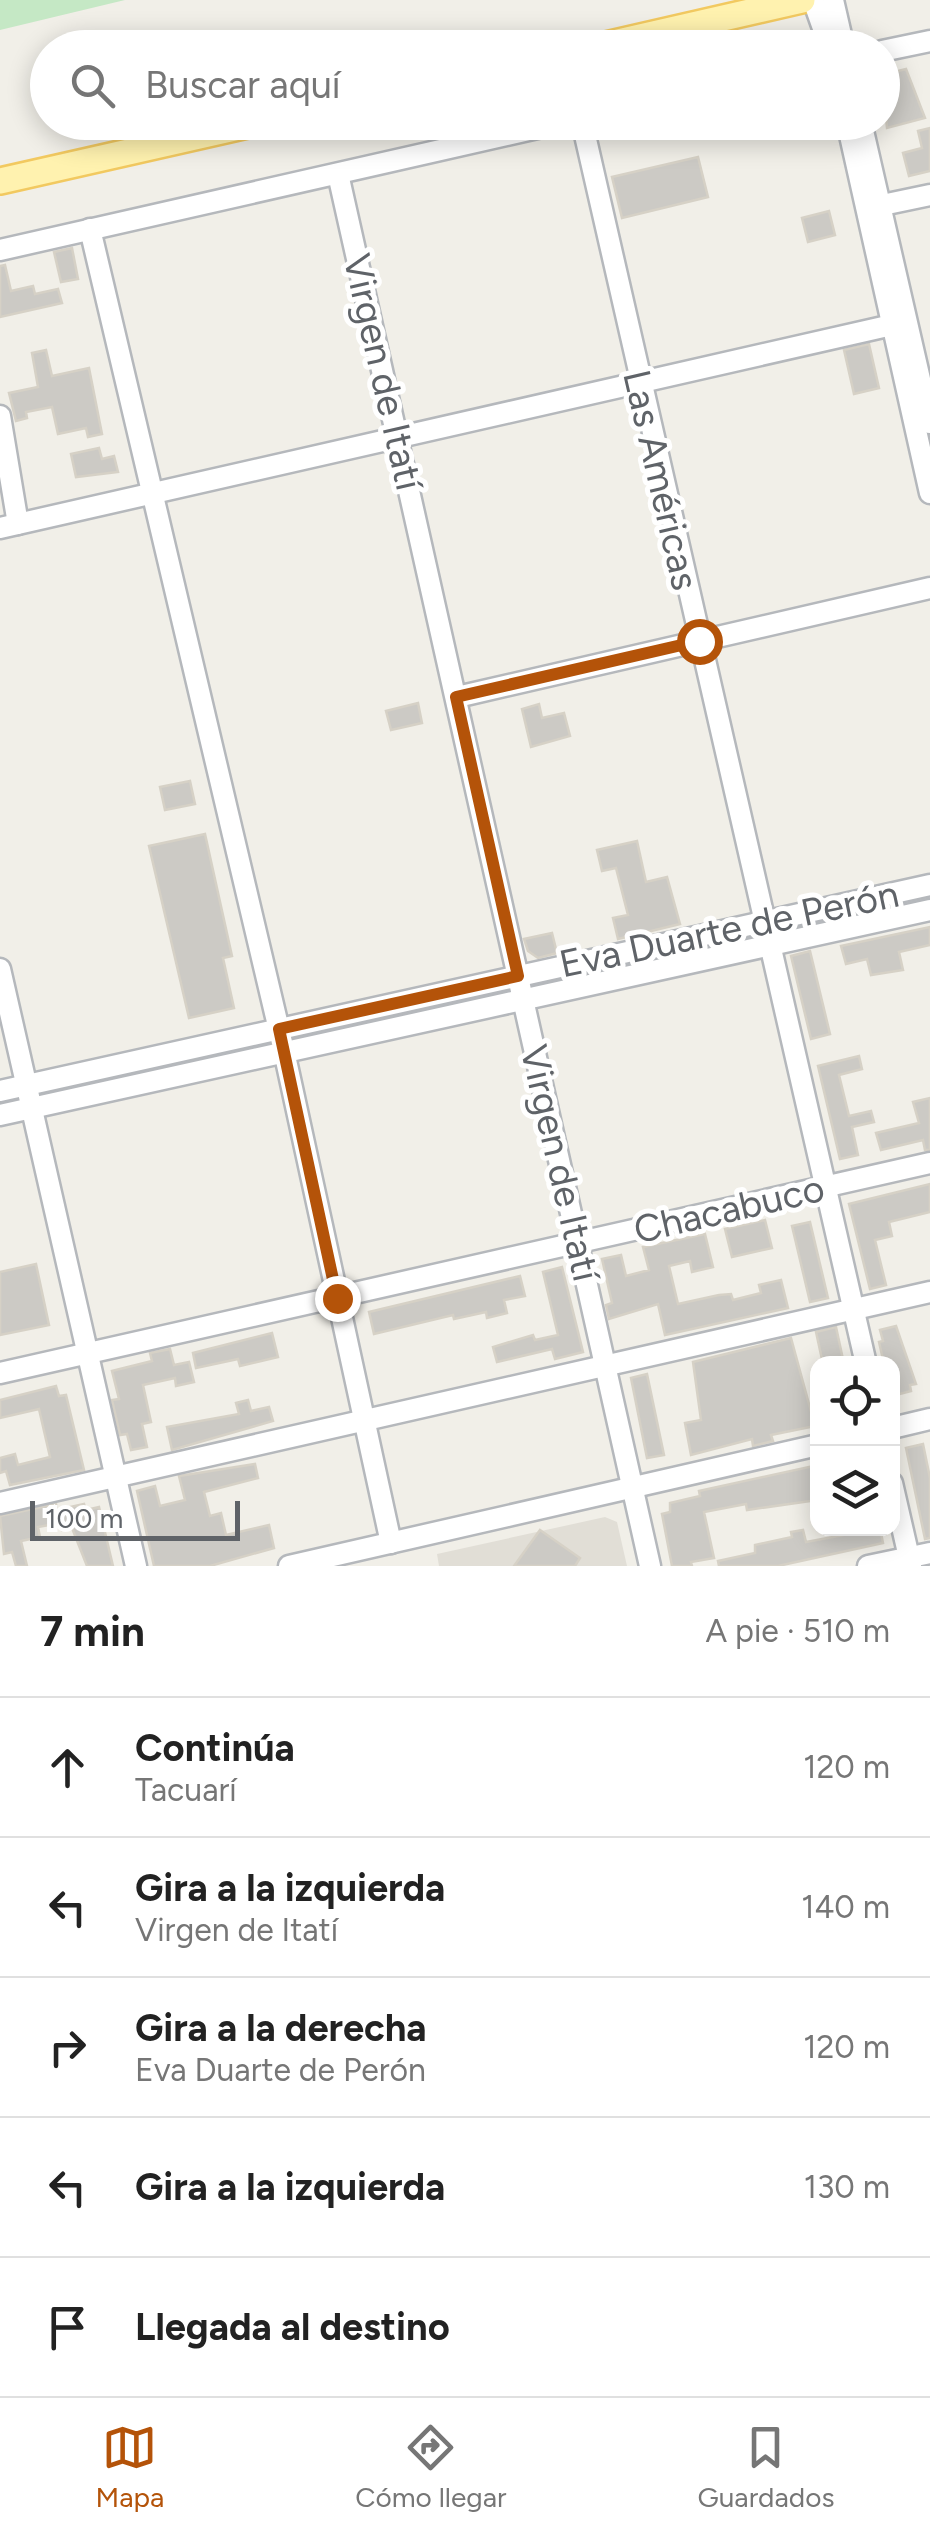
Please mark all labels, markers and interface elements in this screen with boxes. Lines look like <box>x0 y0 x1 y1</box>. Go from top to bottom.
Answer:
search box <box>30 30 900 140</box>
icon: search <box>65 58 120 113</box>
text: Buscar aquí <box>145 62 341 108</box>
street label: Virgen de Itatí <box>333 249 433 497</box>
street label: Las Américas <box>613 365 709 595</box>
route start <box>677 619 723 665</box>
street label: Eva Duarte de Perón <box>555 871 903 987</box>
street label: Virgen de Itatí <box>510 1040 610 1288</box>
street label: Chacabuco <box>629 1165 829 1253</box>
route end <box>315 1276 361 1322</box>
map controls <box>810 1356 900 1536</box>
button: locate <box>810 1356 900 1446</box>
button: layers <box>810 1446 900 1536</box>
scale bar <box>30 1496 240 1540</box>
text: 100 m <box>45 1501 123 1535</box>
text: 7 min <box>40 1606 145 1657</box>
text: A pie · 510 m <box>705 1612 890 1650</box>
text: Continúa <box>135 1725 295 1771</box>
icon: ahead <box>40 1740 95 1795</box>
text: 120 m <box>803 1748 890 1786</box>
text: Tacuarí <box>135 1771 237 1809</box>
text: Gira a la izquierda <box>135 1865 445 1911</box>
icon: left <box>40 1880 95 1935</box>
text: 140 m <box>801 1888 890 1926</box>
text: Virgen de Itatí <box>135 1911 338 1949</box>
text: Gira a la derecha <box>135 2005 427 2051</box>
icon: right <box>40 2020 95 2075</box>
text: 120 m <box>803 2028 890 2066</box>
text: Eva Duarte de Perón <box>135 2051 426 2089</box>
icon: left <box>40 2160 95 2215</box>
text: Gira a la izquierda <box>135 2164 445 2210</box>
text: 130 m <box>804 2168 890 2206</box>
icon: arrive <box>40 2300 95 2355</box>
text: Llegada al destino <box>135 2304 450 2350</box>
tab: Mapa <box>95 2420 164 2514</box>
tab: Cómo llegar <box>355 2420 506 2514</box>
tab: Guardados <box>697 2420 835 2514</box>

